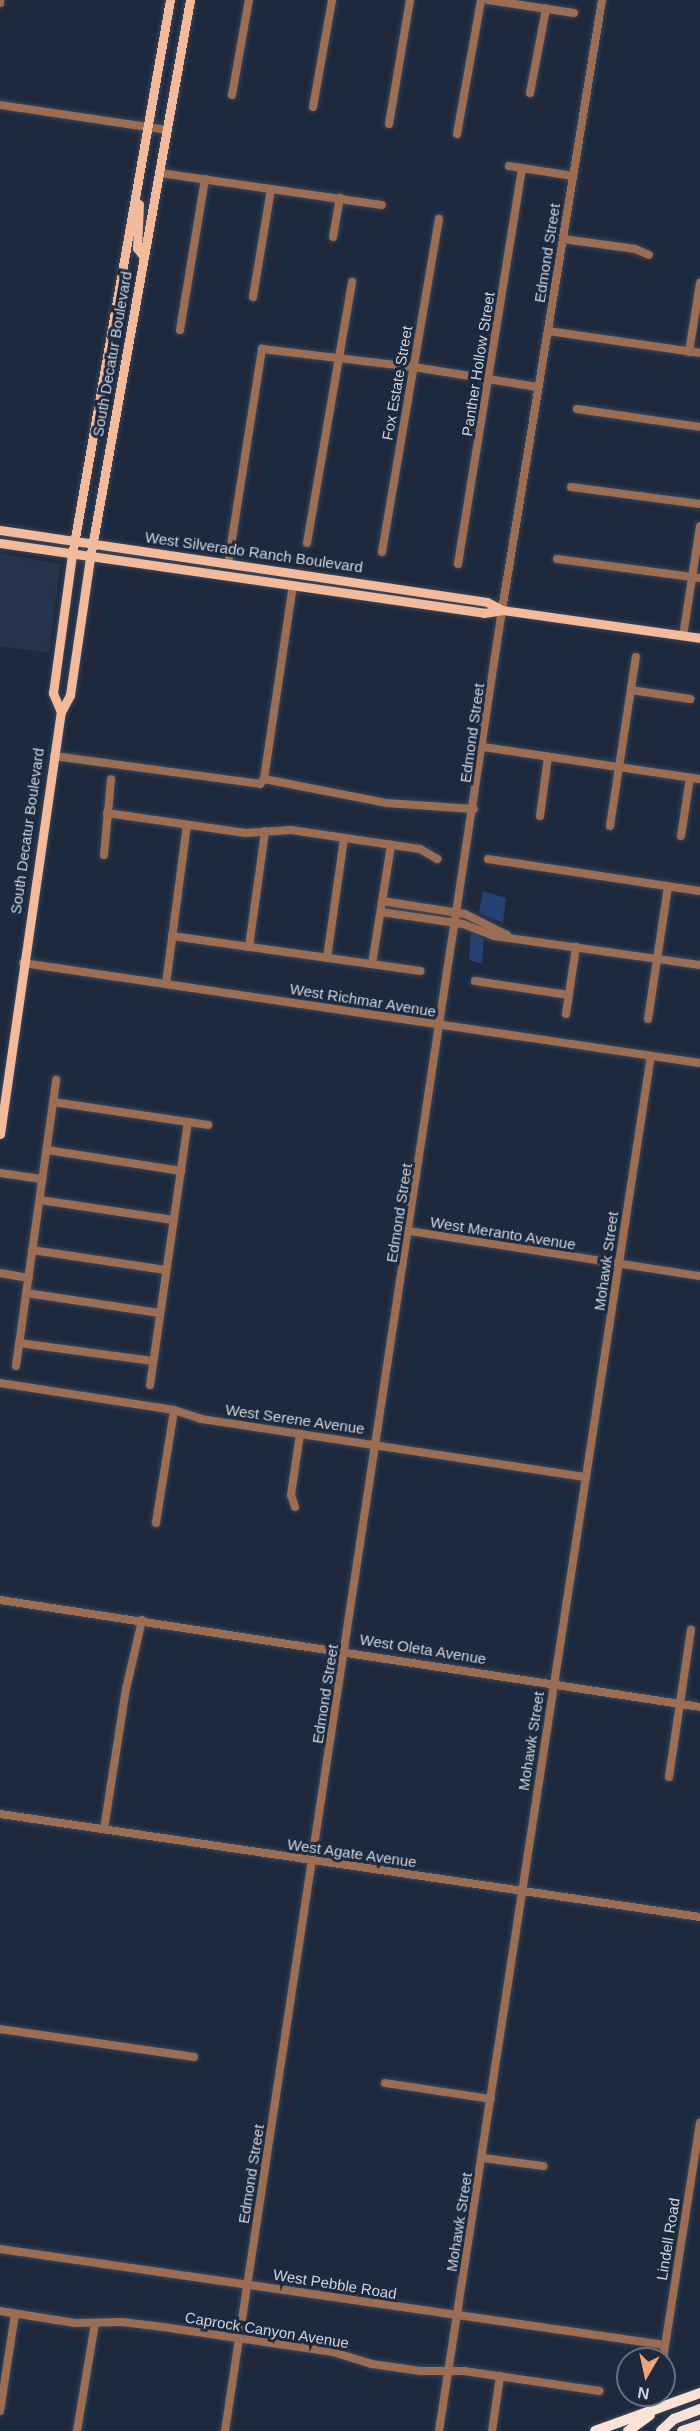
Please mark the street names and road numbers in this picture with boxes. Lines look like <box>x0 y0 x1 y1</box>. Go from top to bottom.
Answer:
street label: Edmond Street <box>530 202 564 304</box>
street label: South Decatur Boulevard <box>89 270 135 438</box>
street label: Panther Hollow Street <box>458 291 498 437</box>
street label: Fox Estate Street <box>378 324 416 442</box>
street label: West Silverado Ranch Boulevard <box>144 528 364 576</box>
street label: Edmond Street <box>456 682 488 784</box>
street label: South Decatur Boulevard <box>6 747 48 915</box>
street label: West Richmar Avenue <box>288 979 438 1021</box>
street label: Edmond Street <box>382 1162 416 1264</box>
street label: Mohawk Street <box>590 1210 622 1312</box>
street label: West Meranto Avenue <box>429 1213 577 1253</box>
street label: West Serene Avenue <box>224 1400 366 1438</box>
street label: West Oleta Avenue <box>358 1630 488 1668</box>
street label: Edmond Street <box>308 1643 342 1745</box>
street label: Mohawk Street <box>514 1690 548 1792</box>
street label: West Agate Avenue <box>285 1835 419 1871</box>
street label: Edmond Street <box>234 2123 268 2225</box>
street label: Mohawk Street <box>442 2171 476 2273</box>
street label: Lindell Road <box>653 2196 683 2282</box>
street label: West Pebble Road <box>272 2265 398 2303</box>
street label: Caprock Canyon Avenue <box>183 2308 351 2352</box>

